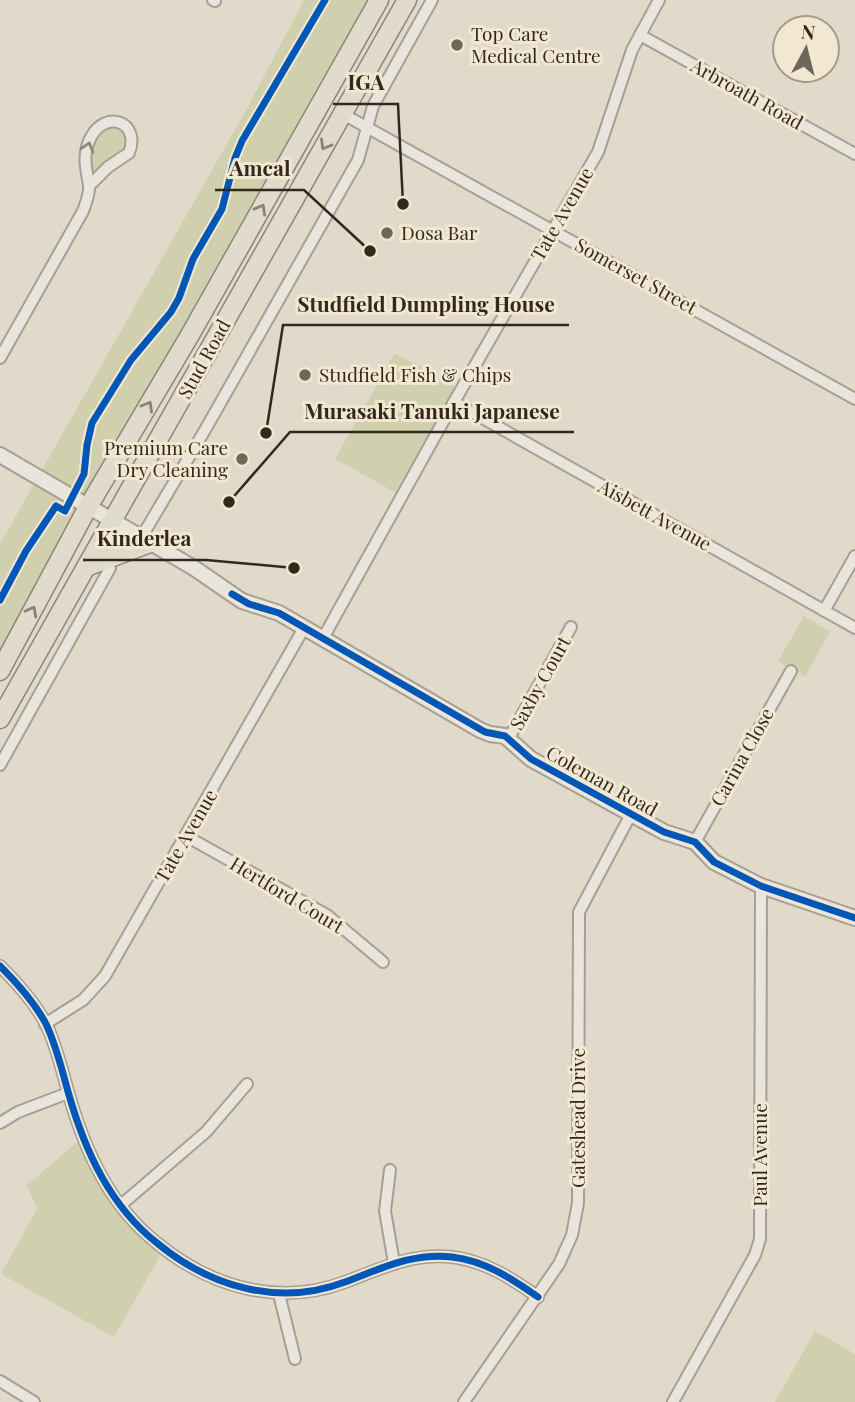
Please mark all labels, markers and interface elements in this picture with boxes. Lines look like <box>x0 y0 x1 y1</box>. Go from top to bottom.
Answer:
north arrow <box>771 14 841 84</box>
text: N <box>800 17 817 45</box>
place label: Top Care Medical Centre <box>471 20 601 68</box>
marker: Top Care Medical Centre <box>449 37 465 53</box>
street label: Arbroath Road <box>686 51 808 135</box>
callout: IGA <box>333 62 398 104</box>
text: IGA <box>347 67 385 95</box>
one-way arrow <box>320 137 333 150</box>
one-way arrow <box>80 141 95 153</box>
callout: Amcal <box>215 148 304 190</box>
text: Amcal <box>229 153 291 181</box>
street label: Tate Avenue <box>524 162 598 265</box>
one-way arrow <box>253 203 266 216</box>
place label: Dosa Bar <box>401 219 478 245</box>
marker: Dosa Bar <box>379 225 395 241</box>
street label: Somerset Street <box>571 231 702 320</box>
callout: Studfield Dumpling House <box>283 283 569 325</box>
text: Studfield Dumpling House <box>297 289 555 317</box>
street label: Stud Road <box>171 314 236 403</box>
place label: Studfield Fish & Chips <box>319 361 511 387</box>
marker: Studfield Fish & Chips <box>297 367 313 383</box>
callout: Murasaki Tanuki Japanese <box>290 390 574 432</box>
text: Murasaki Tanuki Japanese <box>304 396 560 424</box>
one-way arrow <box>140 401 153 414</box>
place label: Premium Care Dry Cleaning <box>104 434 228 482</box>
marker: Premium Care Dry Cleaning <box>234 451 250 467</box>
street label: Aisbett Avenue <box>593 472 717 556</box>
callout: Kinderlea <box>83 518 206 560</box>
text: Kinderlea <box>97 523 191 551</box>
one-way arrow <box>24 606 37 618</box>
street label: Saxby Court <box>503 631 576 734</box>
street label: Carina Close <box>703 703 779 810</box>
street label: Coleman Road <box>542 739 663 822</box>
street label: Tate Avenue <box>148 784 222 887</box>
street label: Hertford Court <box>226 850 350 939</box>
street label: Gateshead Drive <box>564 1048 590 1188</box>
street label: Paul Avenue <box>746 1103 772 1207</box>

